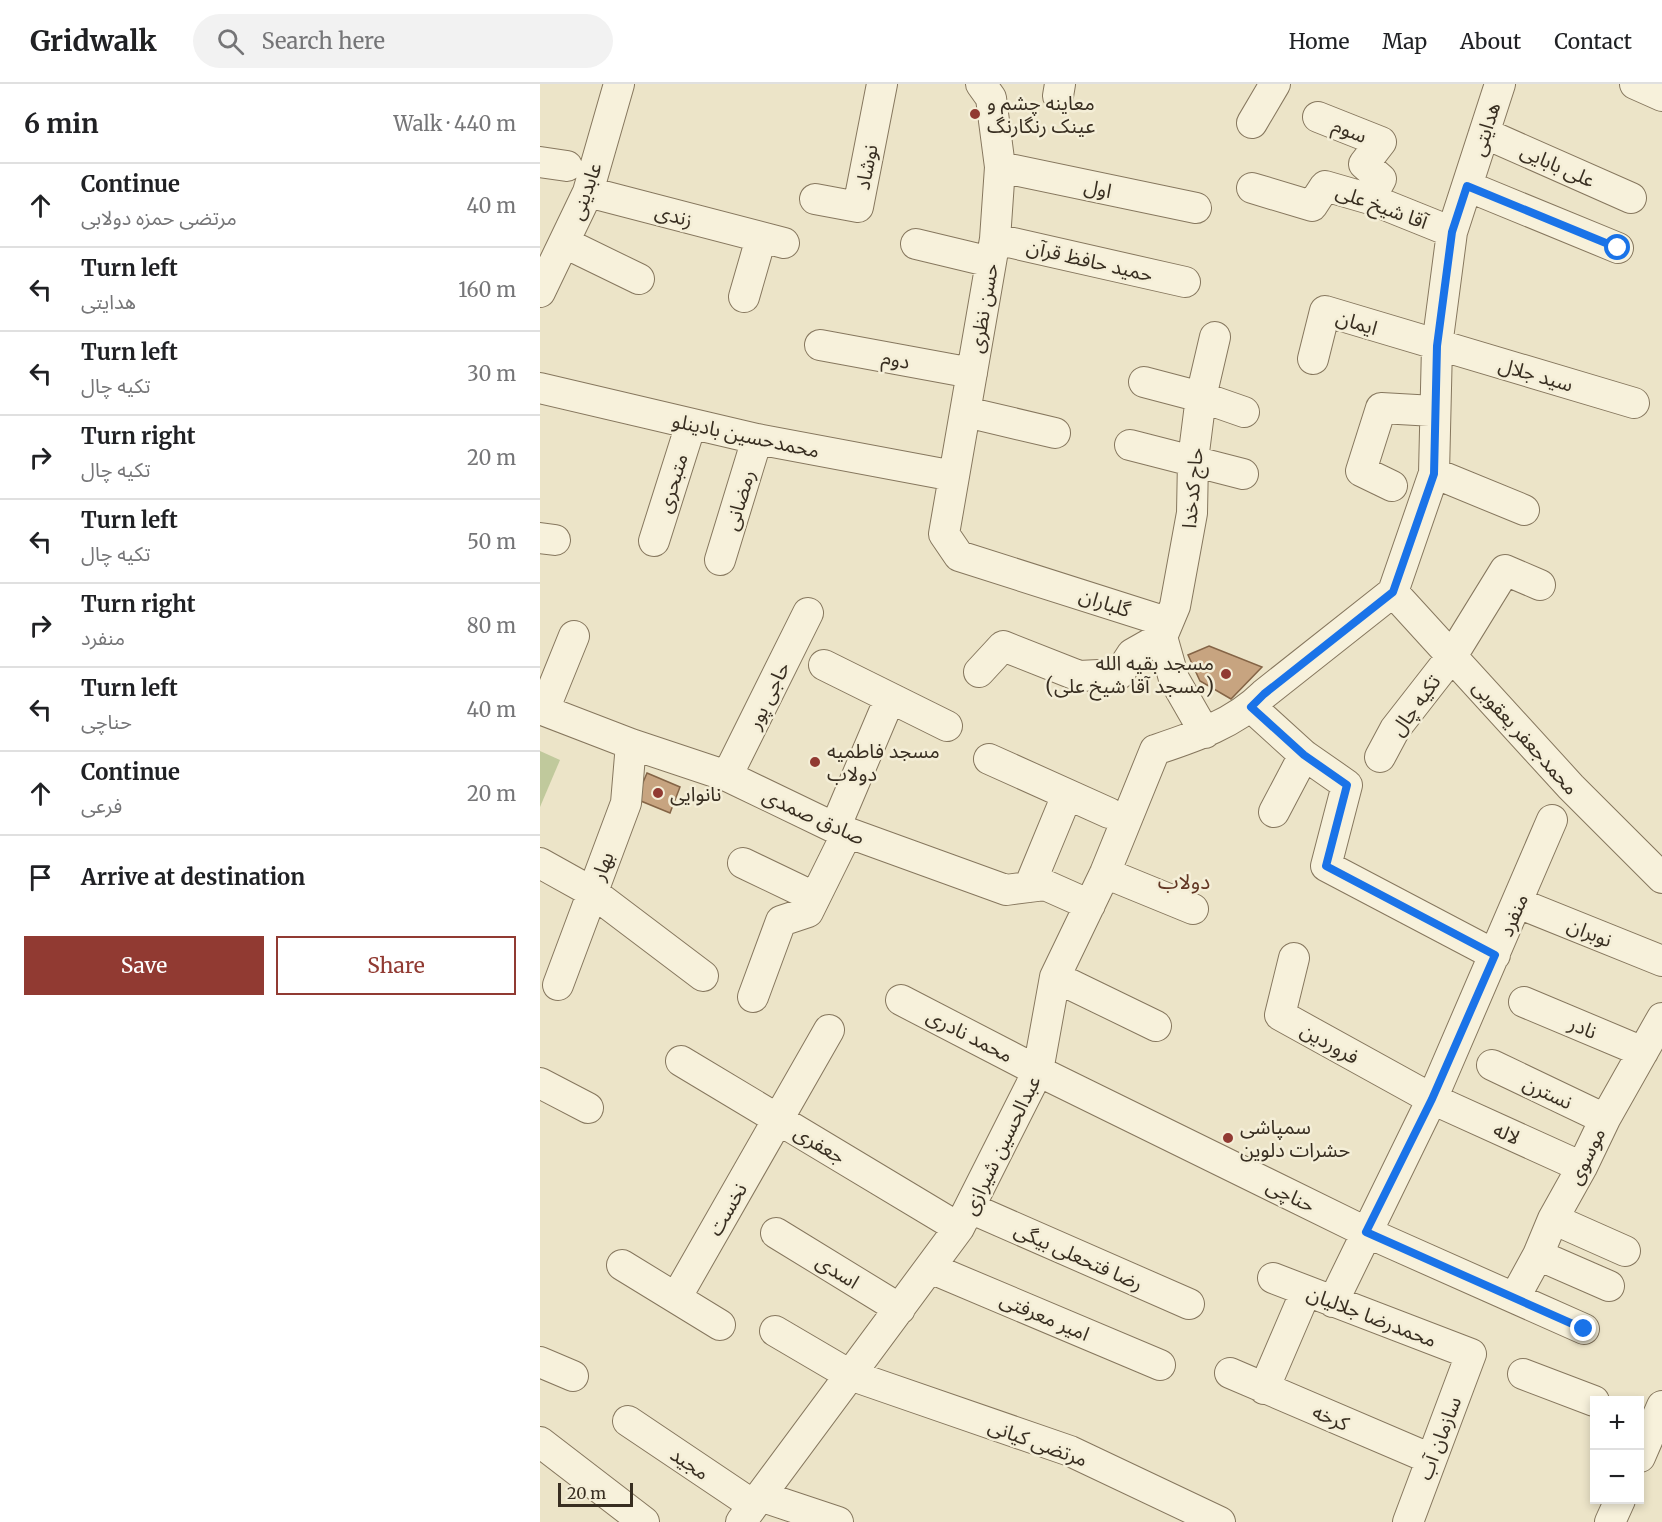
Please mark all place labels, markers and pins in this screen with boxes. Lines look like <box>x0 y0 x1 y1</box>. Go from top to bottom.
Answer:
place label: معاینه چشم و عینک رنگارنگ <box>987 90 1095 138</box>
marker: معاینه چشم و عینک رنگارنگ <box>968 107 982 121</box>
place label: مسجد بقیه الله (مسجد آقا شیخ علی) <box>1045 650 1214 701</box>
marker: مسجد بقیه الله (مسجد آقا شیخ علی) <box>1219 667 1233 681</box>
place label: مسجد فاطمیه دولاب <box>827 738 940 786</box>
marker: مسجد فاطمیه دولاب <box>808 755 822 769</box>
place label: نانوایی <box>670 781 721 806</box>
marker: نانوایی <box>651 786 665 800</box>
place label: سمپاشی حشرات دلوین <box>1240 1114 1350 1162</box>
marker: سمپاشی حشرات دلوین <box>1221 1131 1235 1145</box>

